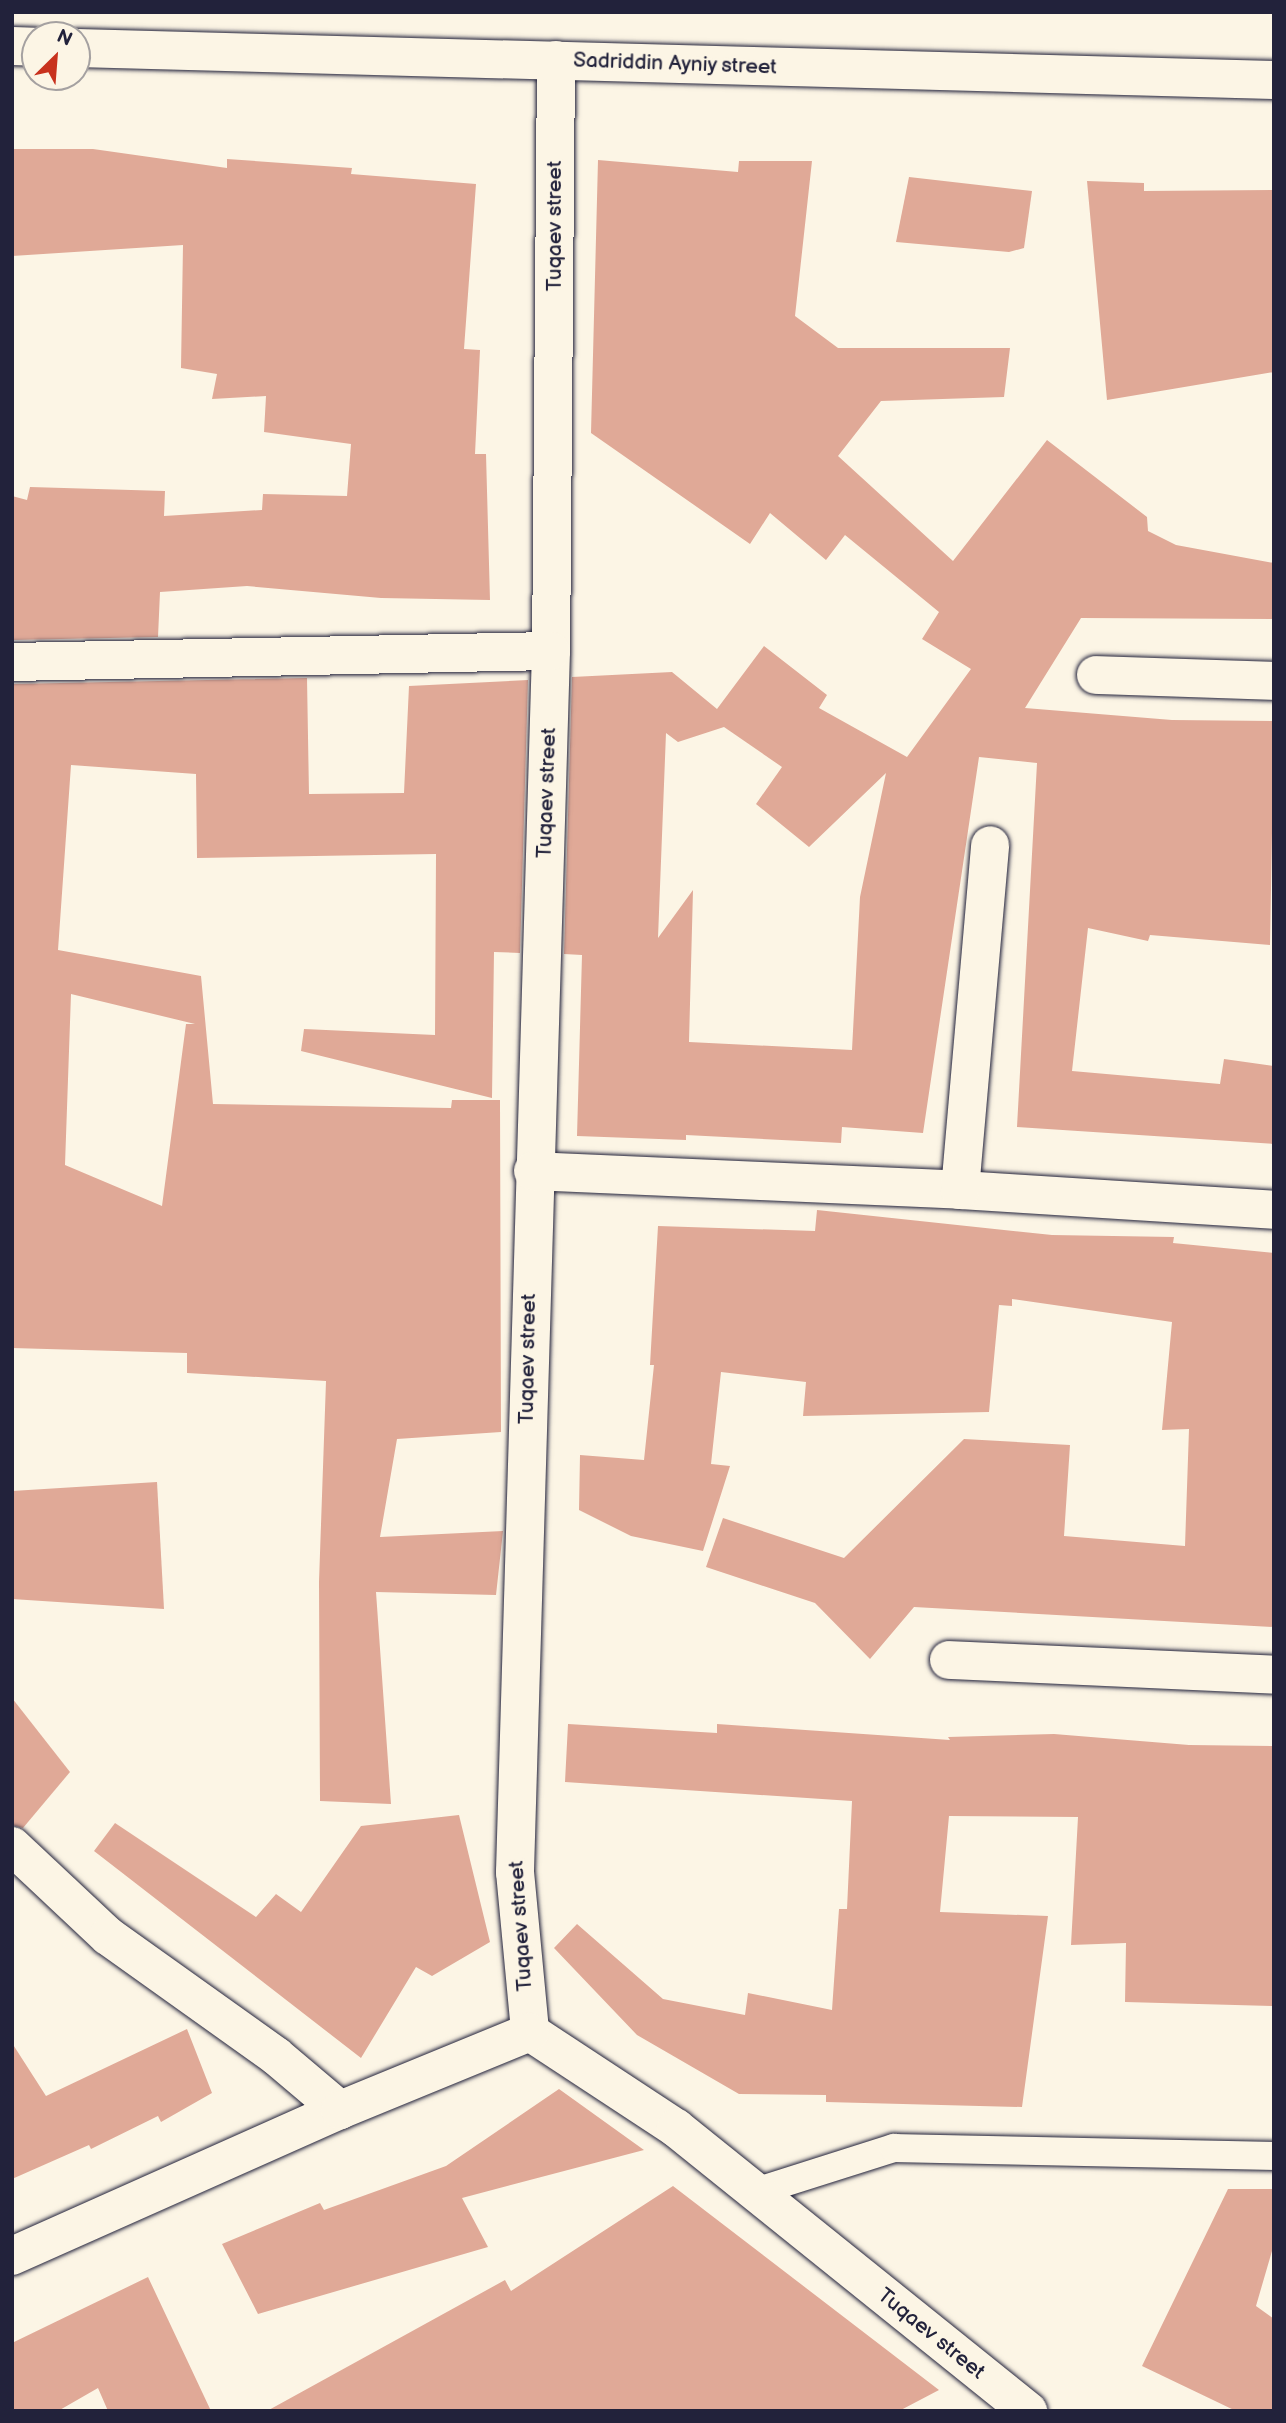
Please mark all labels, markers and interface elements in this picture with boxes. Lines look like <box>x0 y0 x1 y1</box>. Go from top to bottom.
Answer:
north arrow <box>21 21 91 91</box>
text: N <box>53 25 76 52</box>
street label: Sadriddin Ayniy street <box>572 48 778 80</box>
street label: Tuqaev street <box>542 161 568 291</box>
street label: Tuqaev street <box>532 727 562 859</box>
street label: Tuqaev street <box>514 1294 542 1424</box>
street label: Tuqaev street <box>504 1860 538 1992</box>
street label: Tuqaev street <box>872 2283 990 2385</box>

